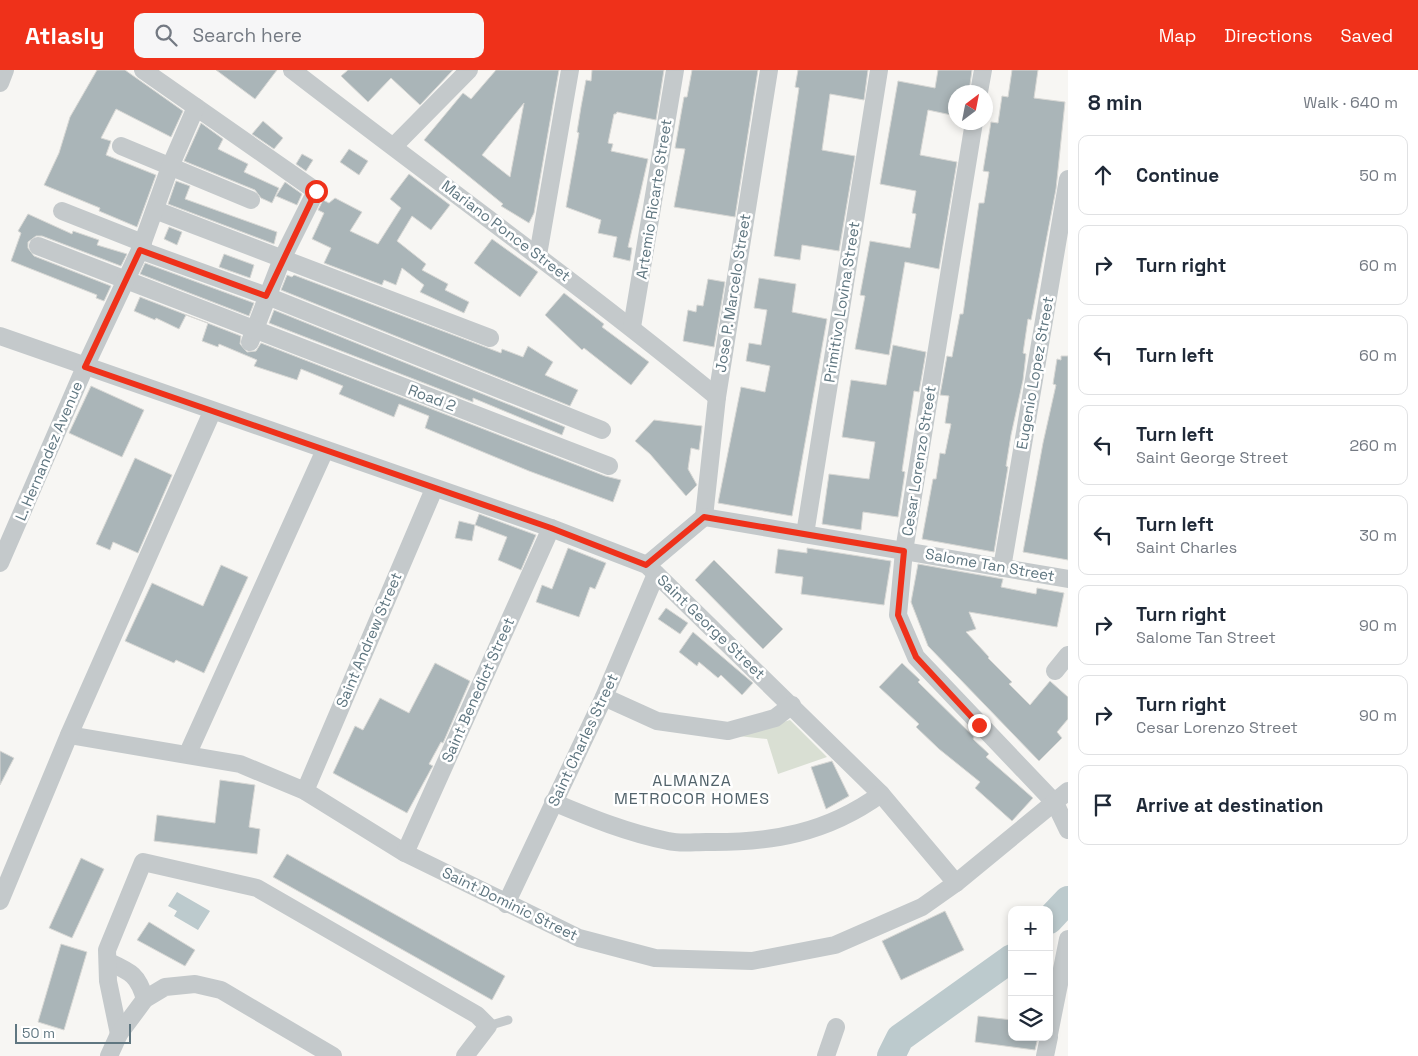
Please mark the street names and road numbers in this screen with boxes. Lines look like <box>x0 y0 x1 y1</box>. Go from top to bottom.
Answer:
street label: Artemio Ricarte Street <box>631 117 676 280</box>
street label: Mariano Ponce Street <box>438 176 575 285</box>
street label: Jose P. Marcelo Street <box>711 212 754 374</box>
street label: Primitivo Lovina Street <box>819 220 864 384</box>
street label: Eugenio Lopez Street <box>1012 295 1057 451</box>
street label: L. Hernandez Avenue <box>11 378 87 523</box>
street label: Road 2 <box>406 380 459 415</box>
street label: Cesar Lorenzo Street <box>897 384 940 537</box>
street label: Salome Tan Street <box>924 544 1056 585</box>
street label: Saint Andrew Street <box>331 569 406 710</box>
street label: Saint George Street <box>653 570 769 683</box>
street label: Saint Benedict Street <box>437 614 518 765</box>
street label: Saint Charles Street <box>543 670 622 809</box>
street label: Saint Dominic Street <box>439 862 581 945</box>

